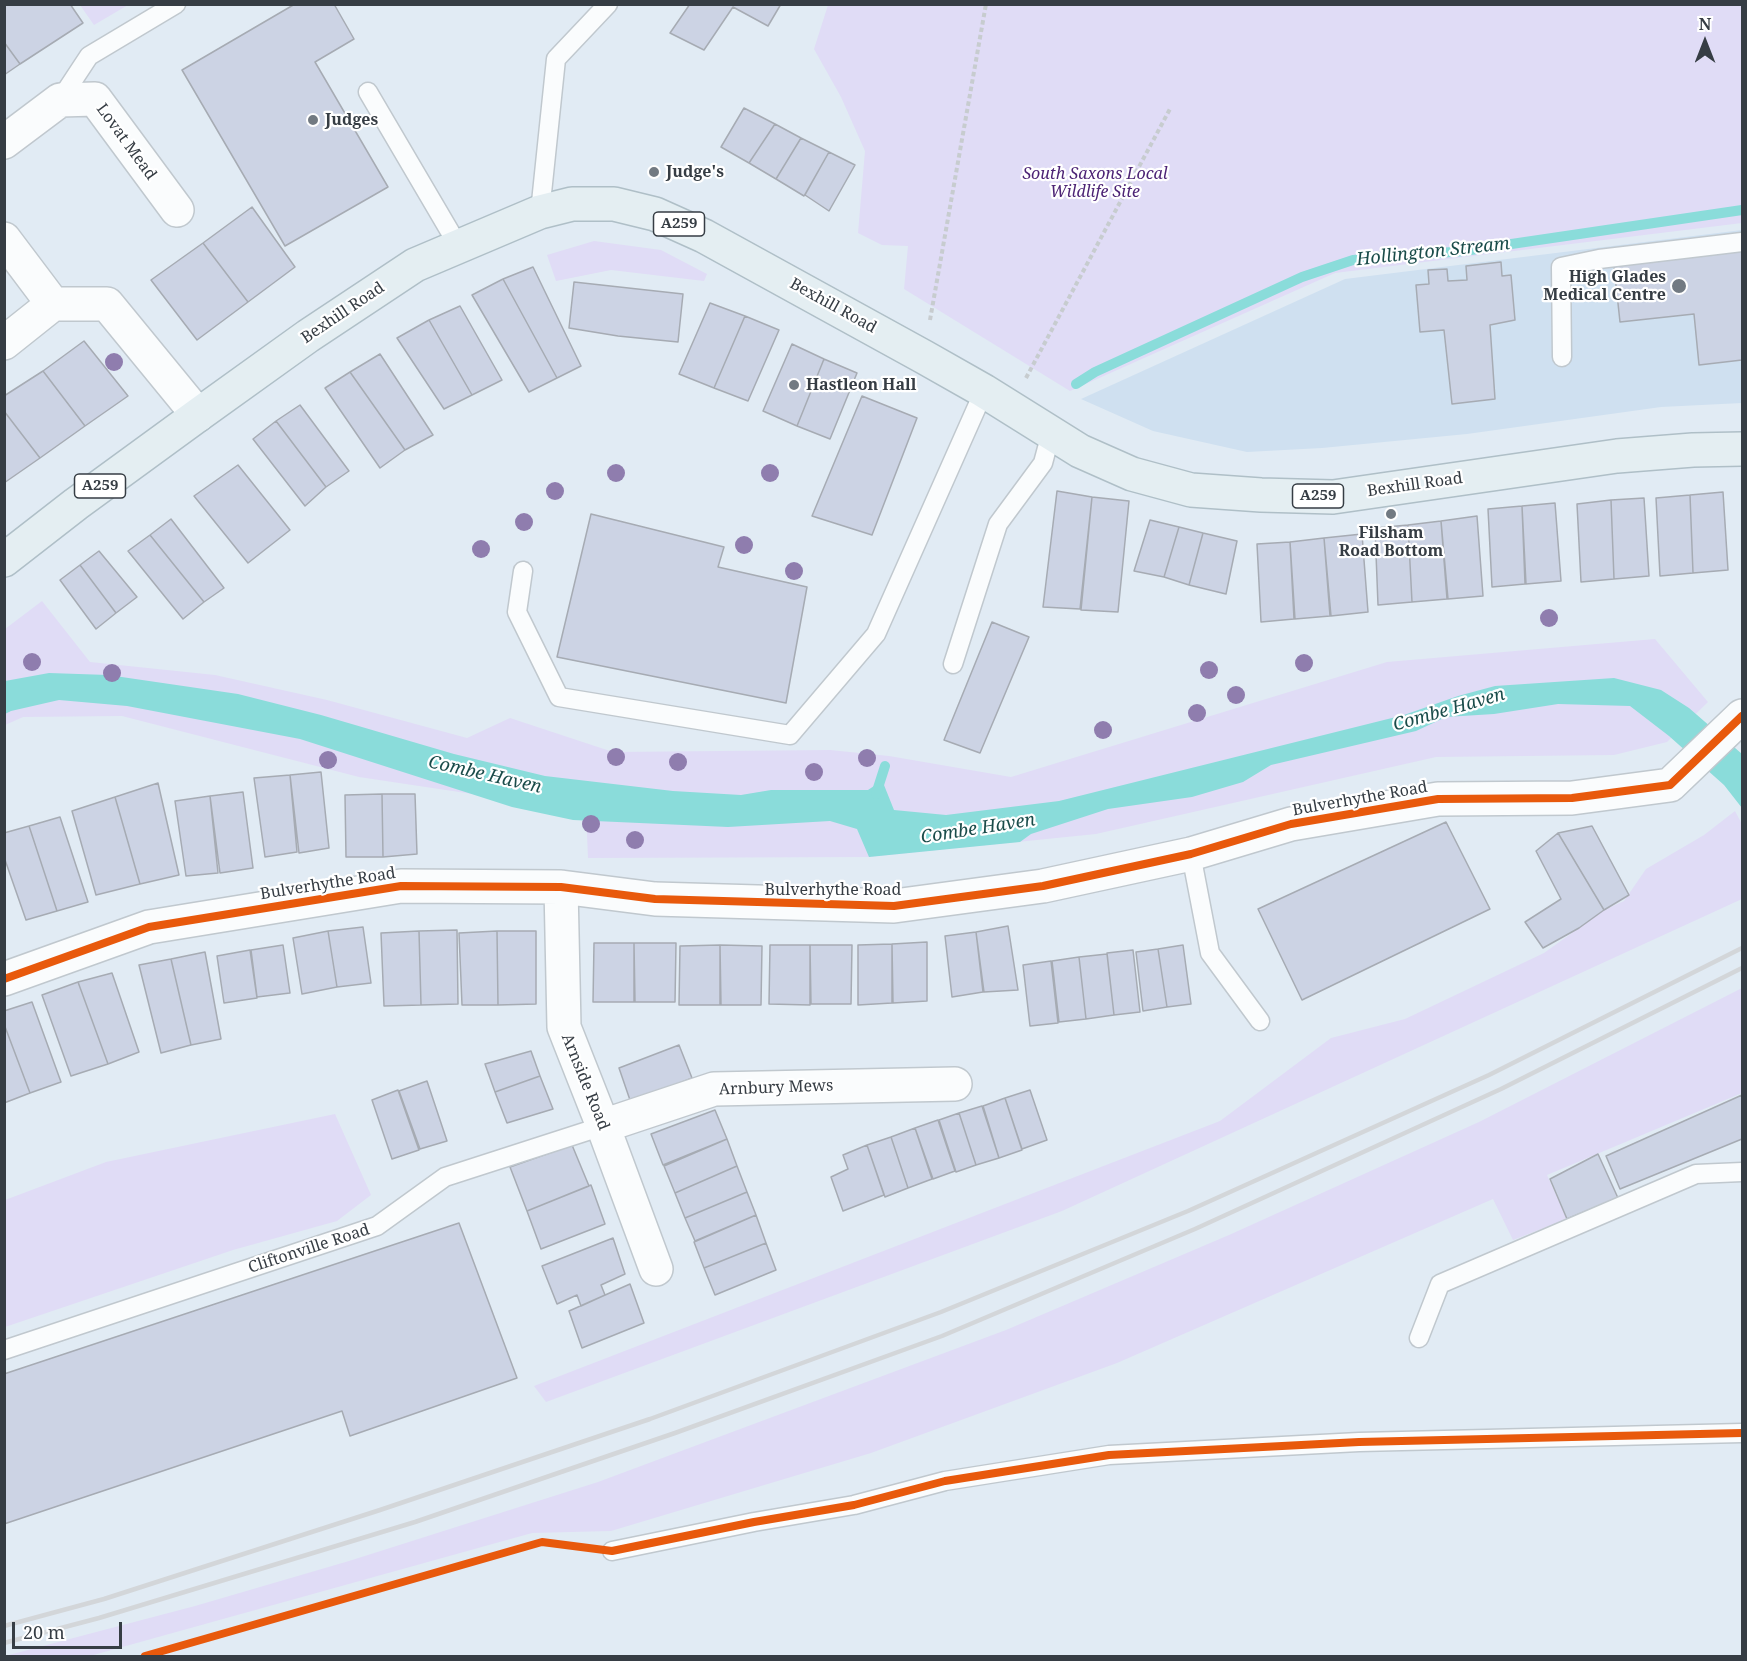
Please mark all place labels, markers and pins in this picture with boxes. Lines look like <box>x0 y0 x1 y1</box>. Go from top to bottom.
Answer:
place label: Judges <box>325 110 378 130</box>
marker: Judges <box>306 113 320 127</box>
place label: Judge's <box>666 162 724 182</box>
marker: Judge's <box>647 165 661 179</box>
place label: High Glades Medical Centre <box>1543 267 1666 305</box>
marker: High Glades Medical Centre <box>1670 277 1688 295</box>
place label: Hastleon Hall <box>806 375 916 395</box>
marker: Hastleon Hall <box>787 378 801 392</box>
marker: Filsham Road Bottom <box>1384 507 1398 521</box>
place label: Filsham Road Bottom <box>1339 523 1443 561</box>

